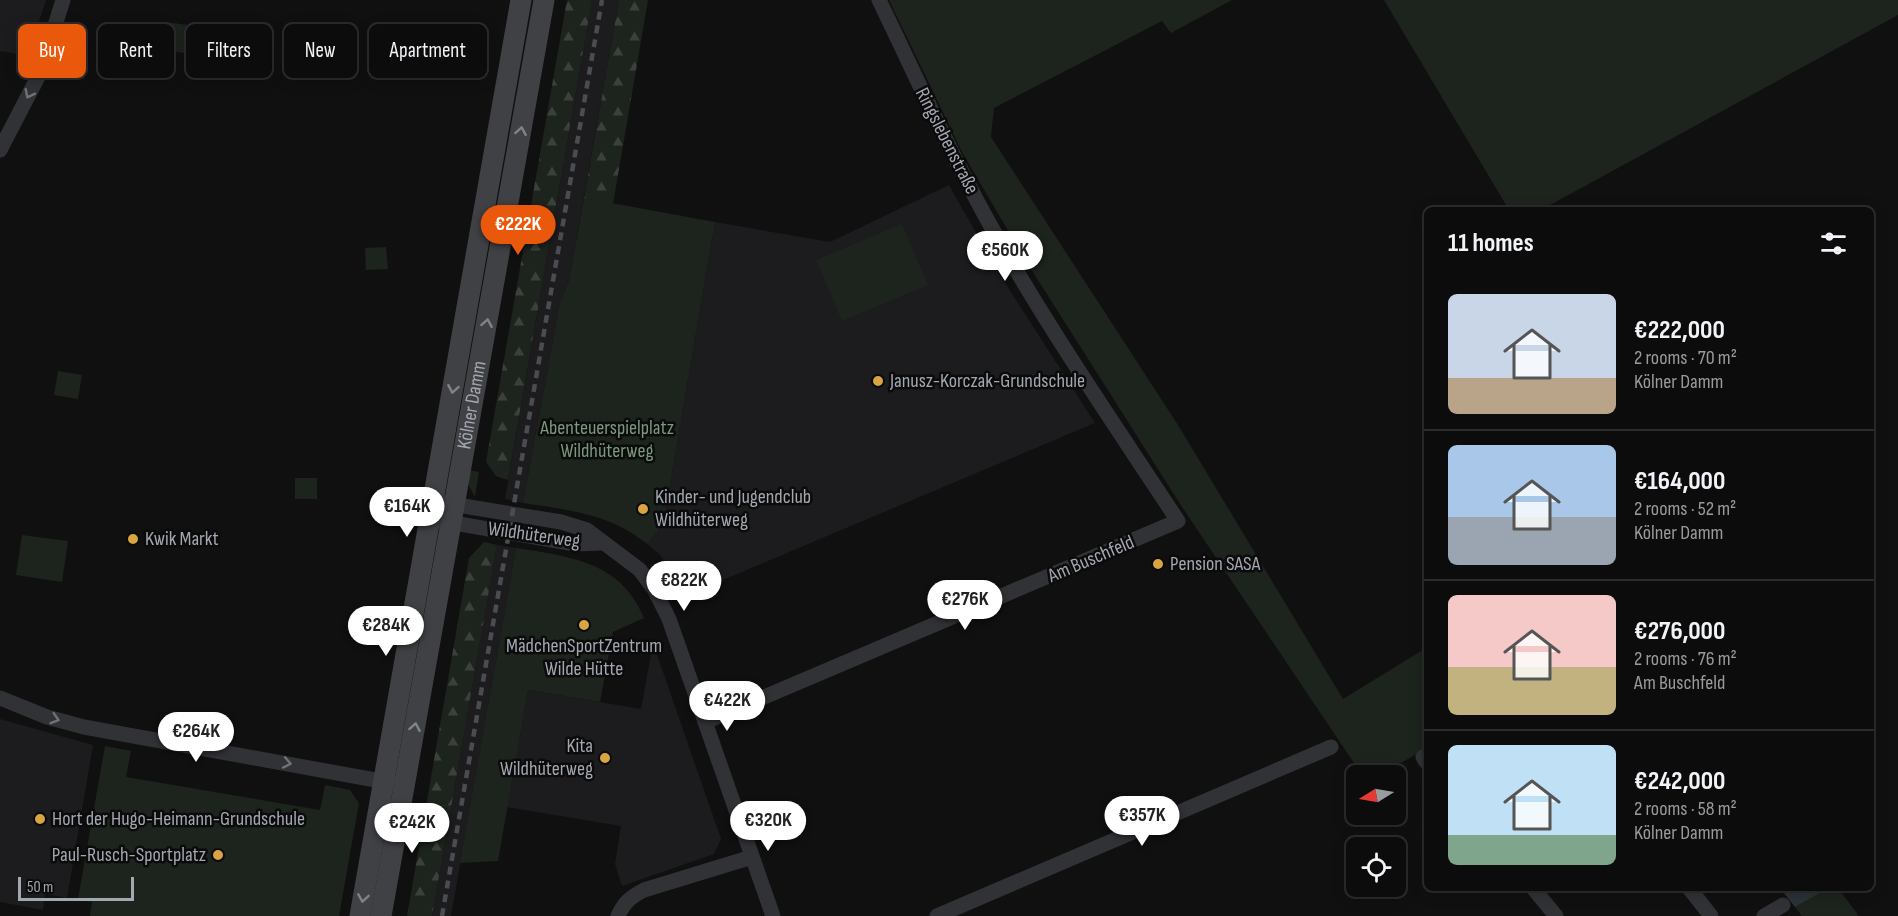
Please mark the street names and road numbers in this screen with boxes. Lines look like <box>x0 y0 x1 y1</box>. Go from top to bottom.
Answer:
street label: Ringslebenstraße <box>910 84 984 198</box>
street label: Kölner Damm <box>452 359 492 451</box>
street label: Wildhüterweg <box>486 517 582 553</box>
street label: Am Buschfeld <box>1043 530 1138 588</box>

